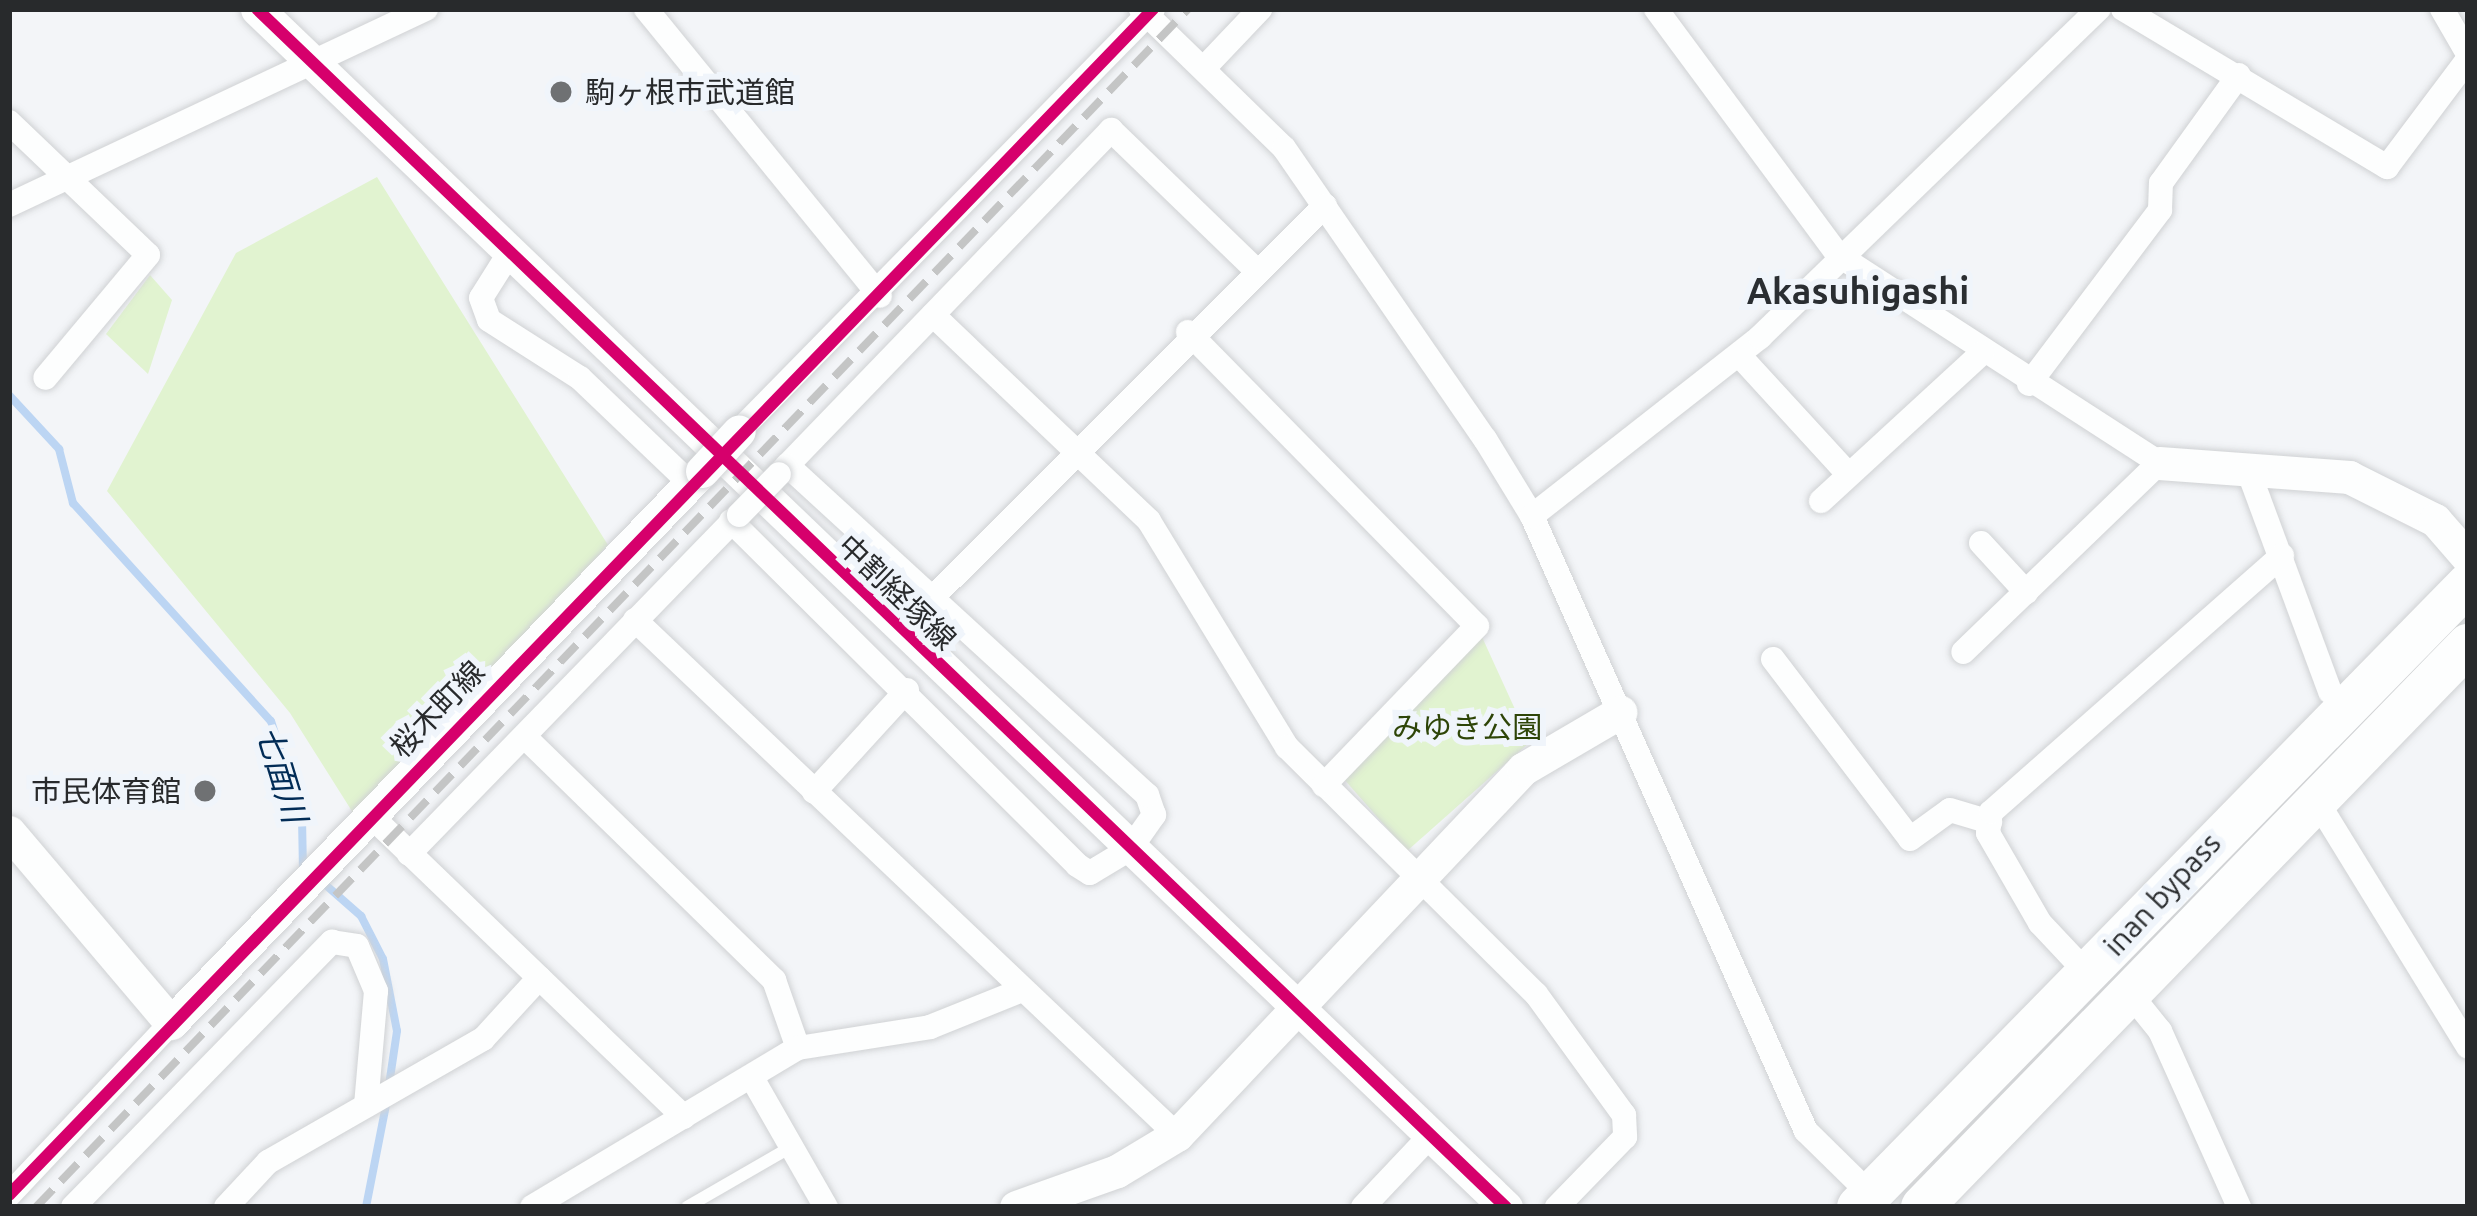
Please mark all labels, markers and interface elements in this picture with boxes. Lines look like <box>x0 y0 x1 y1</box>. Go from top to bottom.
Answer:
place label: 駒ヶ根市武道館 <box>585 74 795 110</box>
marker: 駒ヶ根市武道館 <box>548 79 574 105</box>
district label: Akasuhigashi <box>1747 269 1969 313</box>
street label: 中割経塚線 <box>831 527 963 657</box>
street label: 桜木町線 <box>382 653 492 765</box>
park label: みゆき公園 <box>1392 709 1542 745</box>
water label: 七面川 <box>249 721 315 827</box>
place label: 市民体育館 <box>31 773 181 809</box>
marker: 市民体育館 <box>192 778 218 804</box>
street label: inan bypass <box>2096 825 2228 963</box>

